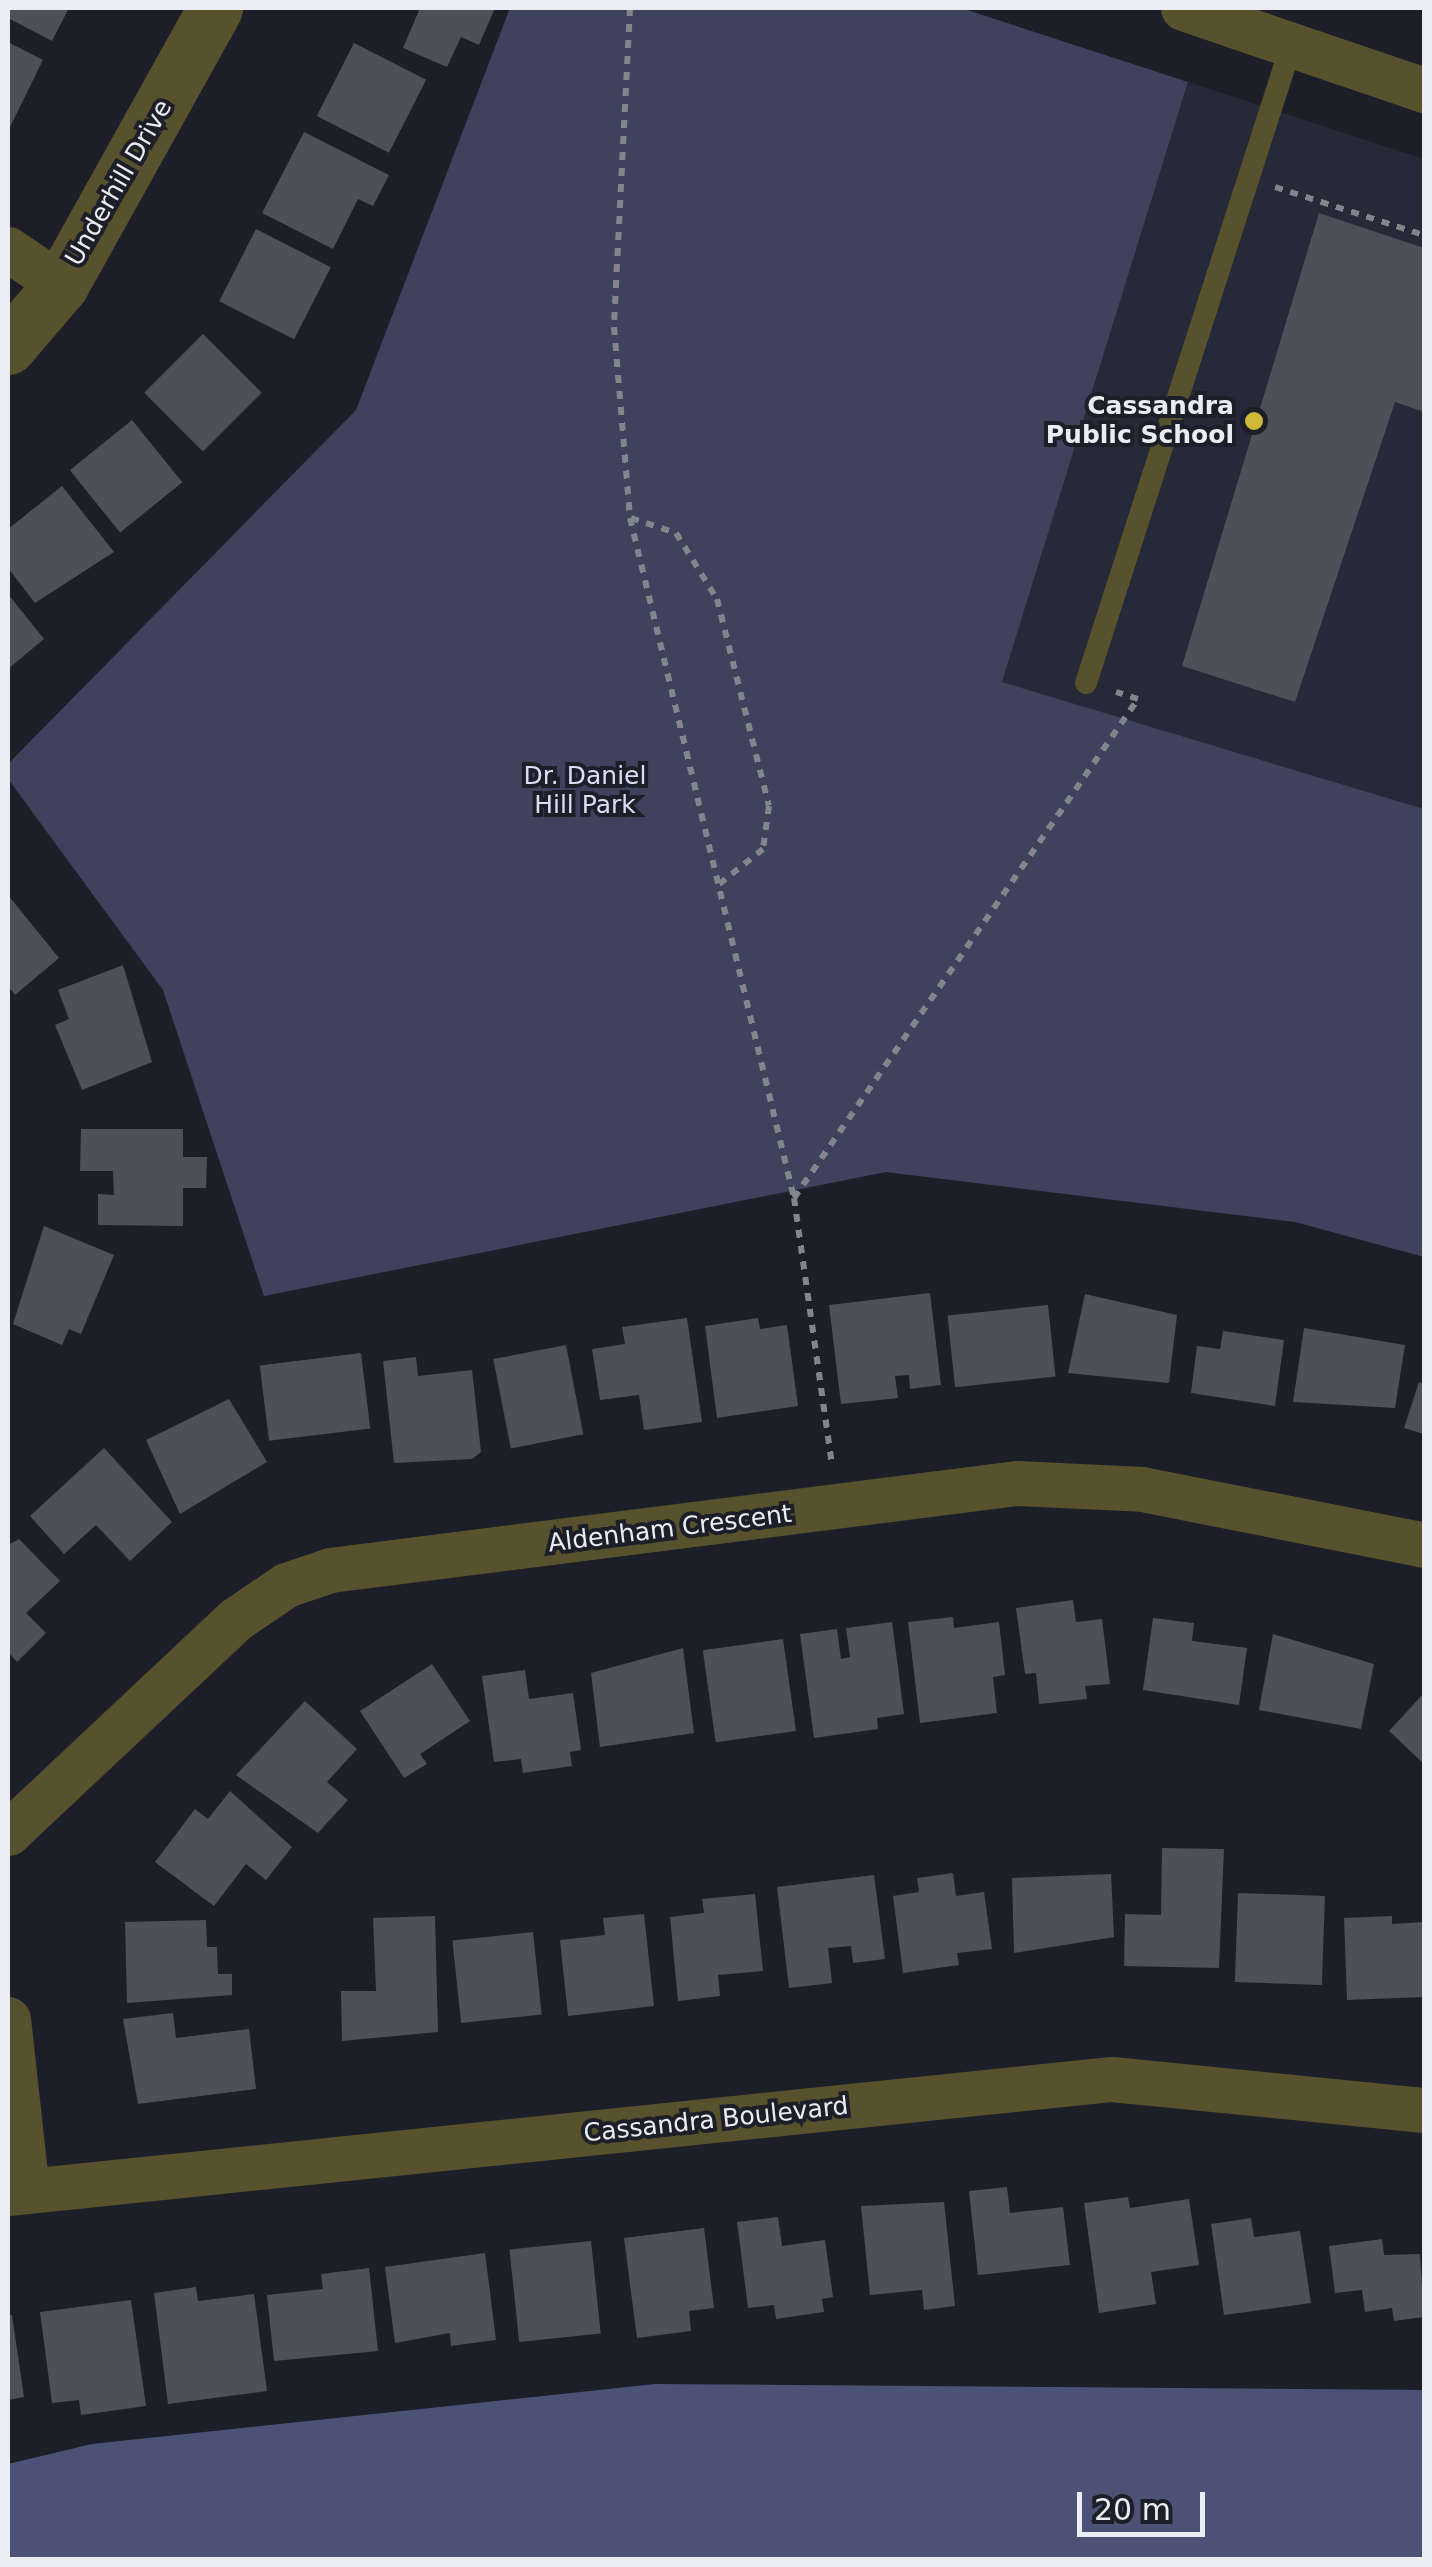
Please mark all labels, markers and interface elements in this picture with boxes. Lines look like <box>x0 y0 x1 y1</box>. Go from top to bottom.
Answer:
street label: Underhill Drive <box>59 95 179 271</box>
place label: Cassandra Public School <box>1046 392 1234 451</box>
marker: Cassandra Public School <box>1243 410 1265 432</box>
park label: Dr. Daniel Hill Park <box>524 762 646 821</box>
street label: Aldenham Crescent <box>547 1499 793 1559</box>
street label: Cassandra Boulevard <box>582 2091 850 2149</box>
scale bar <box>1082 2472 1210 2534</box>
text: 20 m <box>1094 2492 1171 2527</box>

